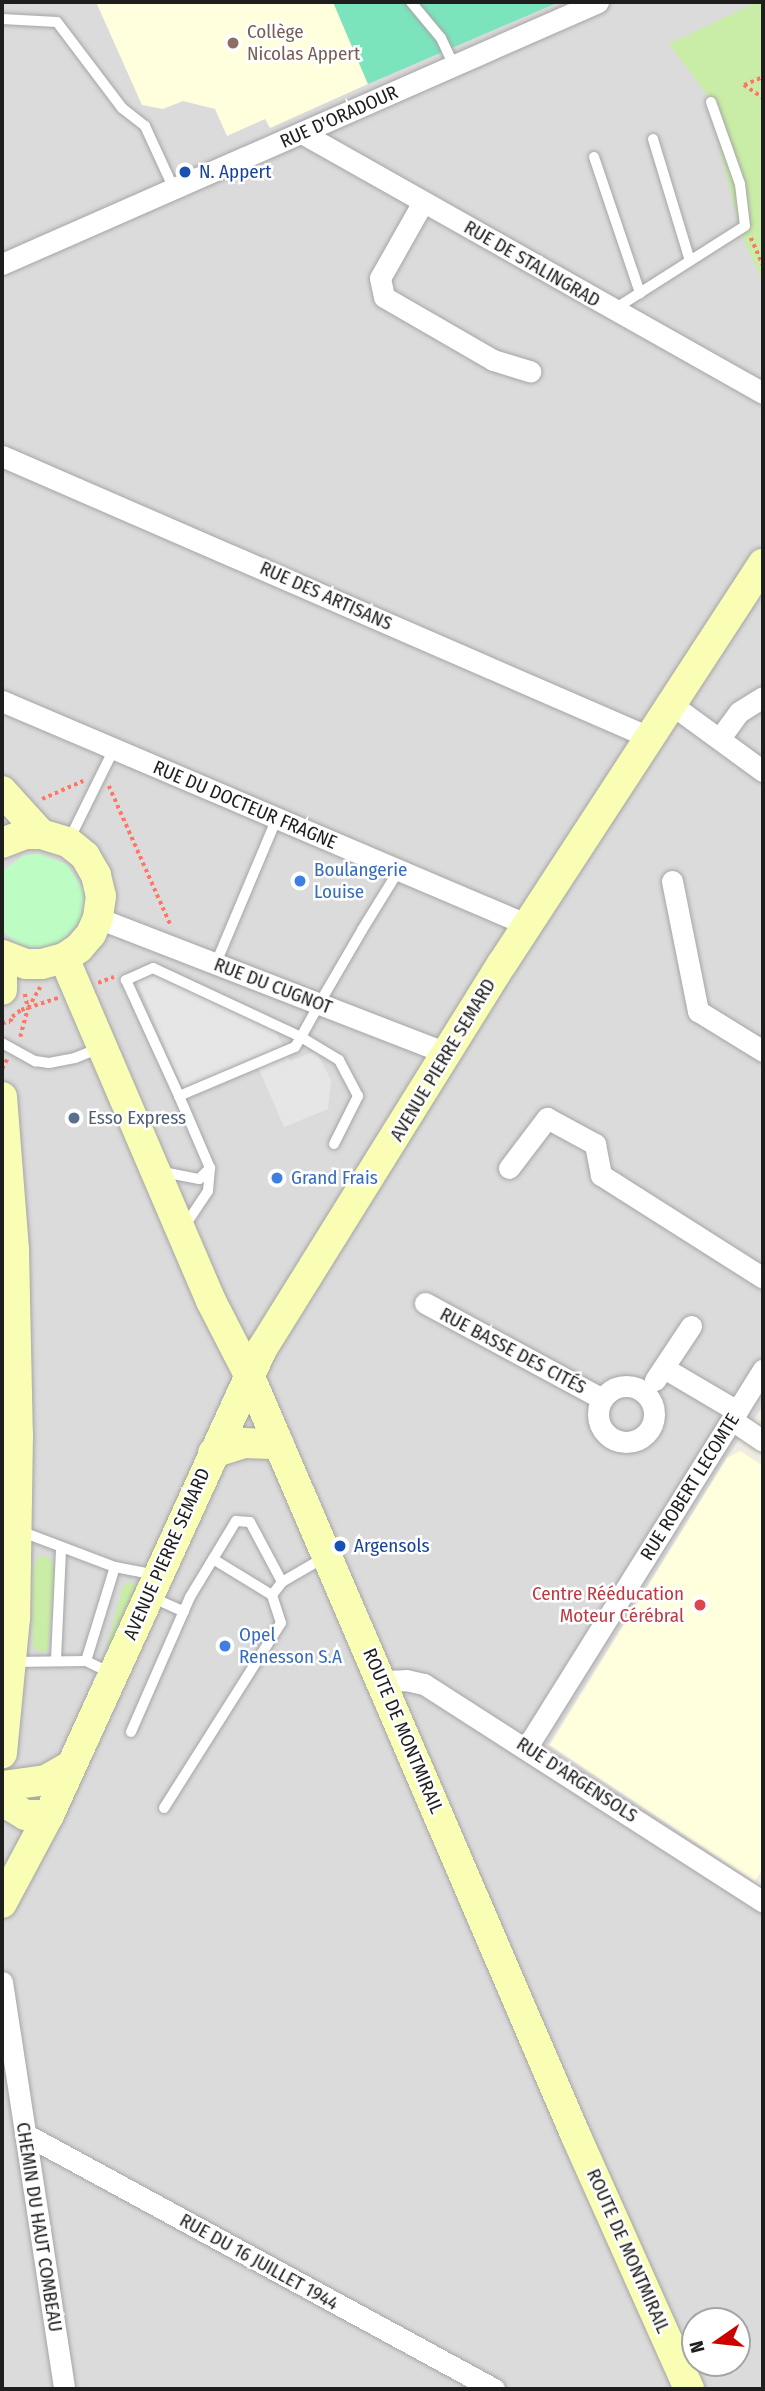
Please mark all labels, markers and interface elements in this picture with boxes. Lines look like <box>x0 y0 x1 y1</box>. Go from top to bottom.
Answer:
place label: Collège Nicolas Appert <box>247 21 360 65</box>
marker: Collège Nicolas Appert <box>225 35 241 51</box>
street label: RUE D'ORADOUR <box>277 81 401 153</box>
place label: N. Appert <box>199 161 271 183</box>
marker: N. Appert <box>177 164 193 180</box>
street label: RUE DE STALINGRAD <box>460 216 604 312</box>
street label: RUE DES ARTISANS <box>256 557 396 635</box>
street label: RUE DU DOCTEUR FRAGNE <box>150 756 340 854</box>
place label: Boulangerie Louise <box>314 859 407 903</box>
marker: Boulangerie Louise <box>292 873 308 889</box>
street label: RUE DU CUGNOT <box>211 953 335 1019</box>
street label: AVENUE PIERRE SEMARD <box>385 975 501 1145</box>
place label: Esso Express <box>88 1107 186 1129</box>
marker: Esso Express <box>66 1110 82 1126</box>
place label: Grand Frais <box>291 1167 378 1189</box>
marker: Grand Frais <box>269 1170 285 1186</box>
street label: RUE BASSE DES CITÉS <box>436 1303 590 1399</box>
street label: RUE ROBERT LECOMTE <box>636 1409 744 1565</box>
street label: AVENUE PIERRE SEMARD <box>119 1465 215 1643</box>
place label: Argensols <box>354 1535 430 1557</box>
marker: Argensols <box>332 1538 348 1554</box>
place label: Centre Rééducation Moteur Cérébral <box>532 1583 684 1627</box>
marker: Centre Rééducation Moteur Cérébral <box>690 1595 710 1615</box>
place label: Opel Renesson S.A <box>239 1624 342 1668</box>
marker: Opel Renesson S.A <box>217 1638 233 1654</box>
street label: ROUTE DE MONTMIRAIL <box>358 1645 448 1817</box>
street label: RUE D'ARGENSOLS <box>512 1732 642 1828</box>
street label: CHEMIN DU HAUT COMBEAU <box>11 2121 67 2333</box>
street label: ROUTE DE MONTMIRAIL <box>582 2165 674 2337</box>
street label: RUE DU 16 JUILLET 1944 <box>176 2209 342 2315</box>
north arrow <box>681 2307 751 2377</box>
text: N <box>685 2338 710 2355</box>

